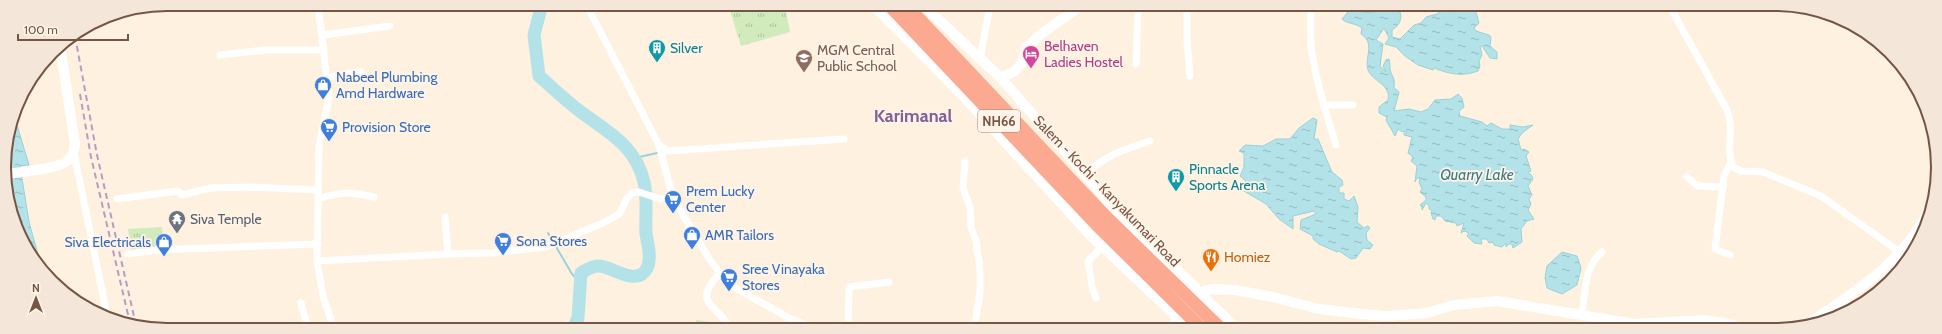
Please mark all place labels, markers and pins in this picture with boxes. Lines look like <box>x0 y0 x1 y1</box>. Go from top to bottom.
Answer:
place label: Belhaven Ladies Hostel <box>1044 37 1124 71</box>
building icon: Silver <box>647 38 667 63</box>
place label: Silver <box>670 39 703 57</box>
place label: MGM Central Public School <box>817 41 897 75</box>
hotel icon: Belhaven Ladies Hostel <box>1021 44 1041 69</box>
school or university icon: MGM Central Public School <box>794 48 814 73</box>
place label: Nabeel Plumbing Amd Hardware <box>336 68 438 102</box>
shop icon: Nabeel Plumbing Amd Hardware <box>313 75 333 100</box>
supermarket icon: Provision Store <box>319 117 339 142</box>
place label: Provision Store <box>342 118 431 136</box>
place label: Pinnacle Sports Arena <box>1189 160 1266 194</box>
building icon: Pinnacle Sports Arena <box>1166 167 1186 192</box>
place label: Prem Lucky Center <box>686 182 755 216</box>
supermarket icon: Prem Lucky Center <box>663 189 683 214</box>
temple icon: Siva Temple <box>167 209 187 234</box>
place label: Siva Temple <box>190 210 262 228</box>
shop icon: AMR Tailors <box>682 225 702 250</box>
place label: AMR Tailors <box>705 226 774 244</box>
supermarket icon: Sona Stores <box>493 231 513 256</box>
shop icon: Siva Electricals <box>154 232 174 257</box>
place label: Sona Stores <box>516 232 587 250</box>
place label: Siva Electricals <box>64 233 151 251</box>
restaurant icon: Homiez <box>1201 247 1221 272</box>
place label: Homiez <box>1224 248 1271 266</box>
place label: Sree Vinayaka Stores <box>742 260 825 294</box>
supermarket icon: Sree Vinayaka Stores <box>719 267 739 292</box>

